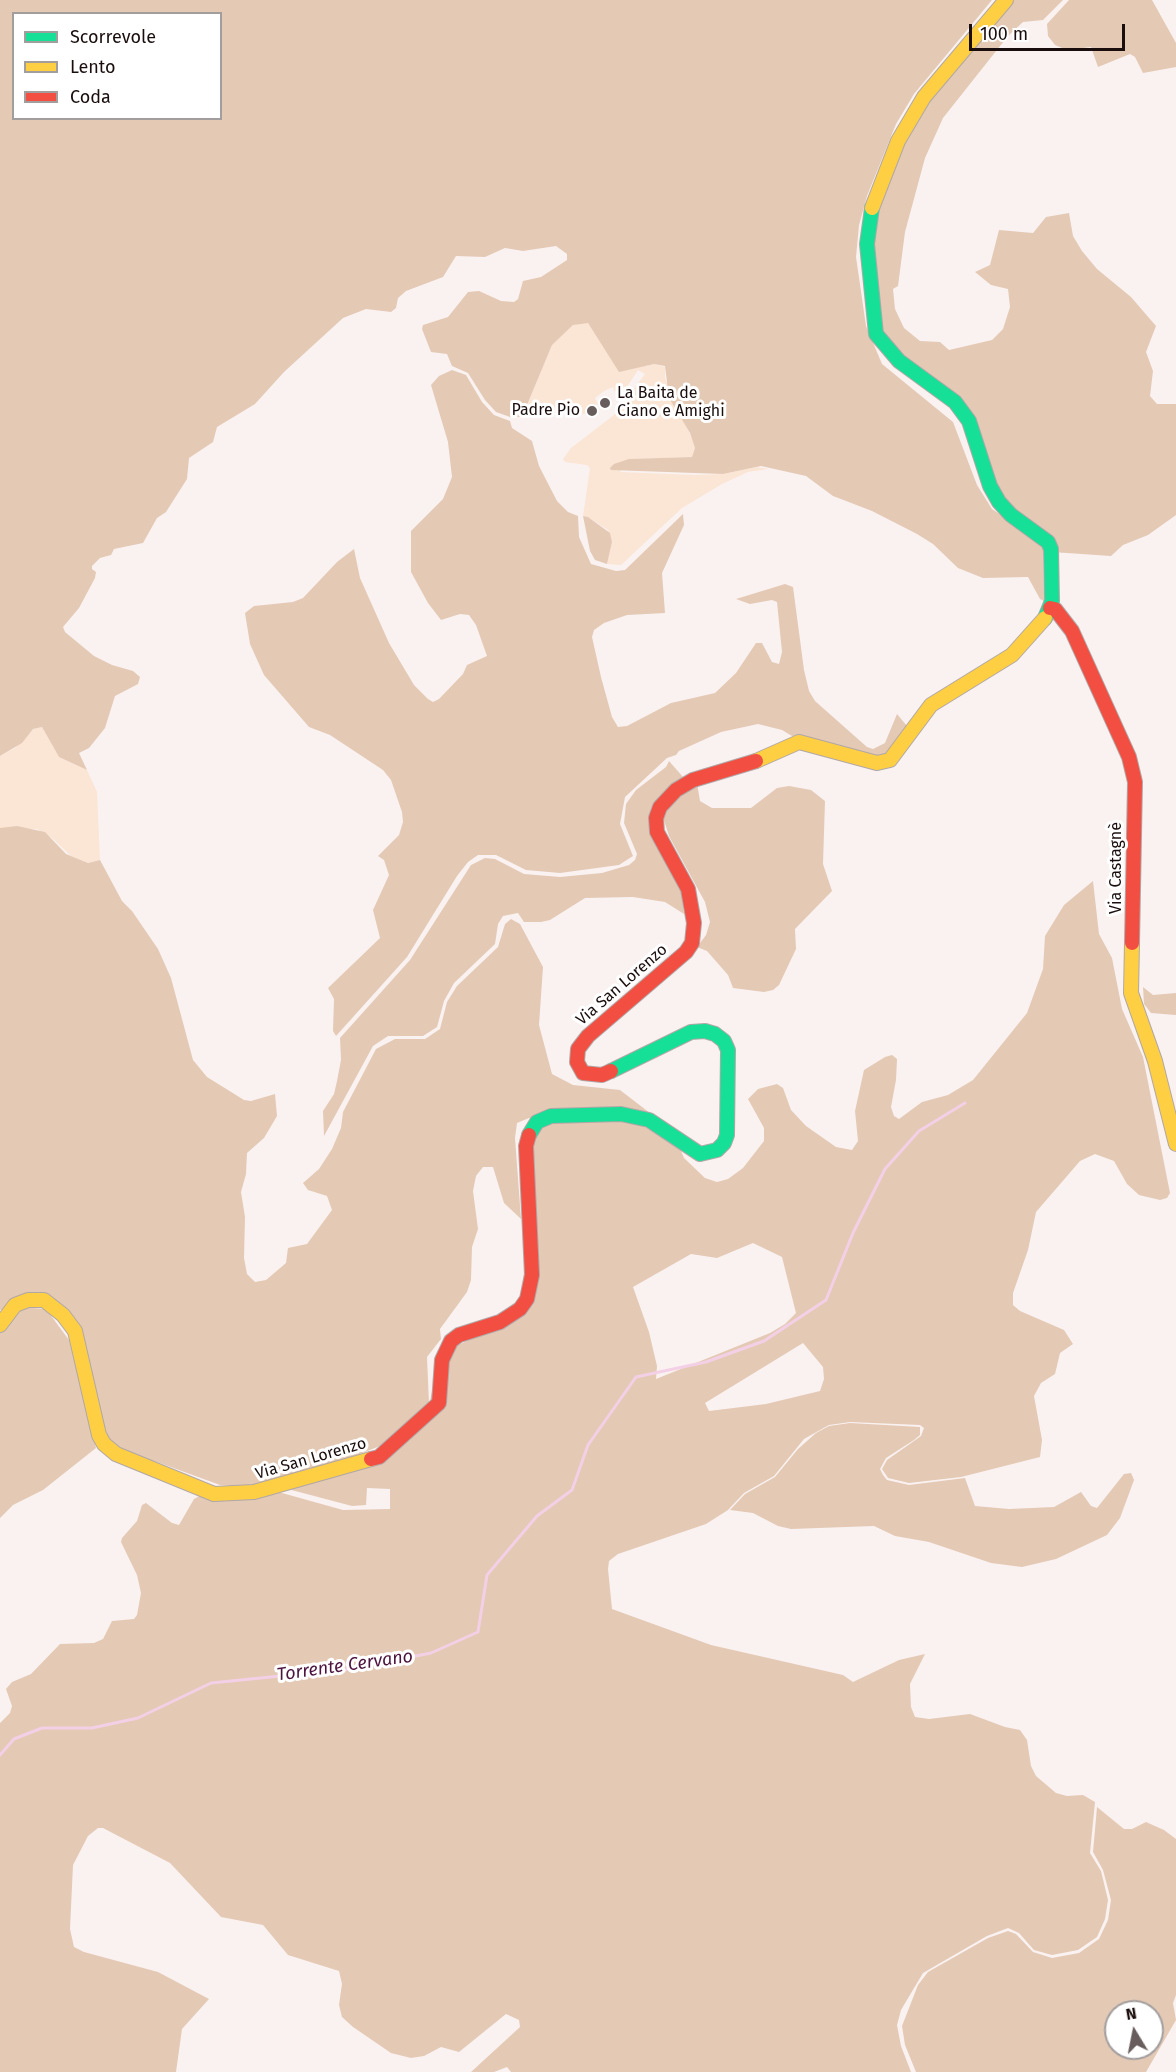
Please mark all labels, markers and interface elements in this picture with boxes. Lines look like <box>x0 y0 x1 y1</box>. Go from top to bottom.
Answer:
legend <box>12 12 222 120</box>
scale bar <box>972 12 1128 50</box>
text: 100 m <box>980 23 1028 45</box>
text: Scorrevole <box>70 26 156 48</box>
text: Lento <box>70 56 116 78</box>
text: Coda <box>70 86 111 108</box>
place label: La Baita de Ciano e Amighi <box>617 384 725 422</box>
marker: La Baita de Ciano e Amighi <box>598 396 612 410</box>
place label: Padre Pio <box>512 401 580 421</box>
marker: Padre Pio <box>585 404 599 418</box>
street label: Via Castagnè <box>1107 822 1127 914</box>
street label: Via San Lorenzo <box>573 940 671 1030</box>
street label: Via San Lorenzo <box>253 1434 369 1484</box>
water label: Torrente Cervano <box>276 1646 414 1686</box>
north arrow <box>1104 2000 1164 2060</box>
text: N <box>1124 2003 1138 2024</box>

